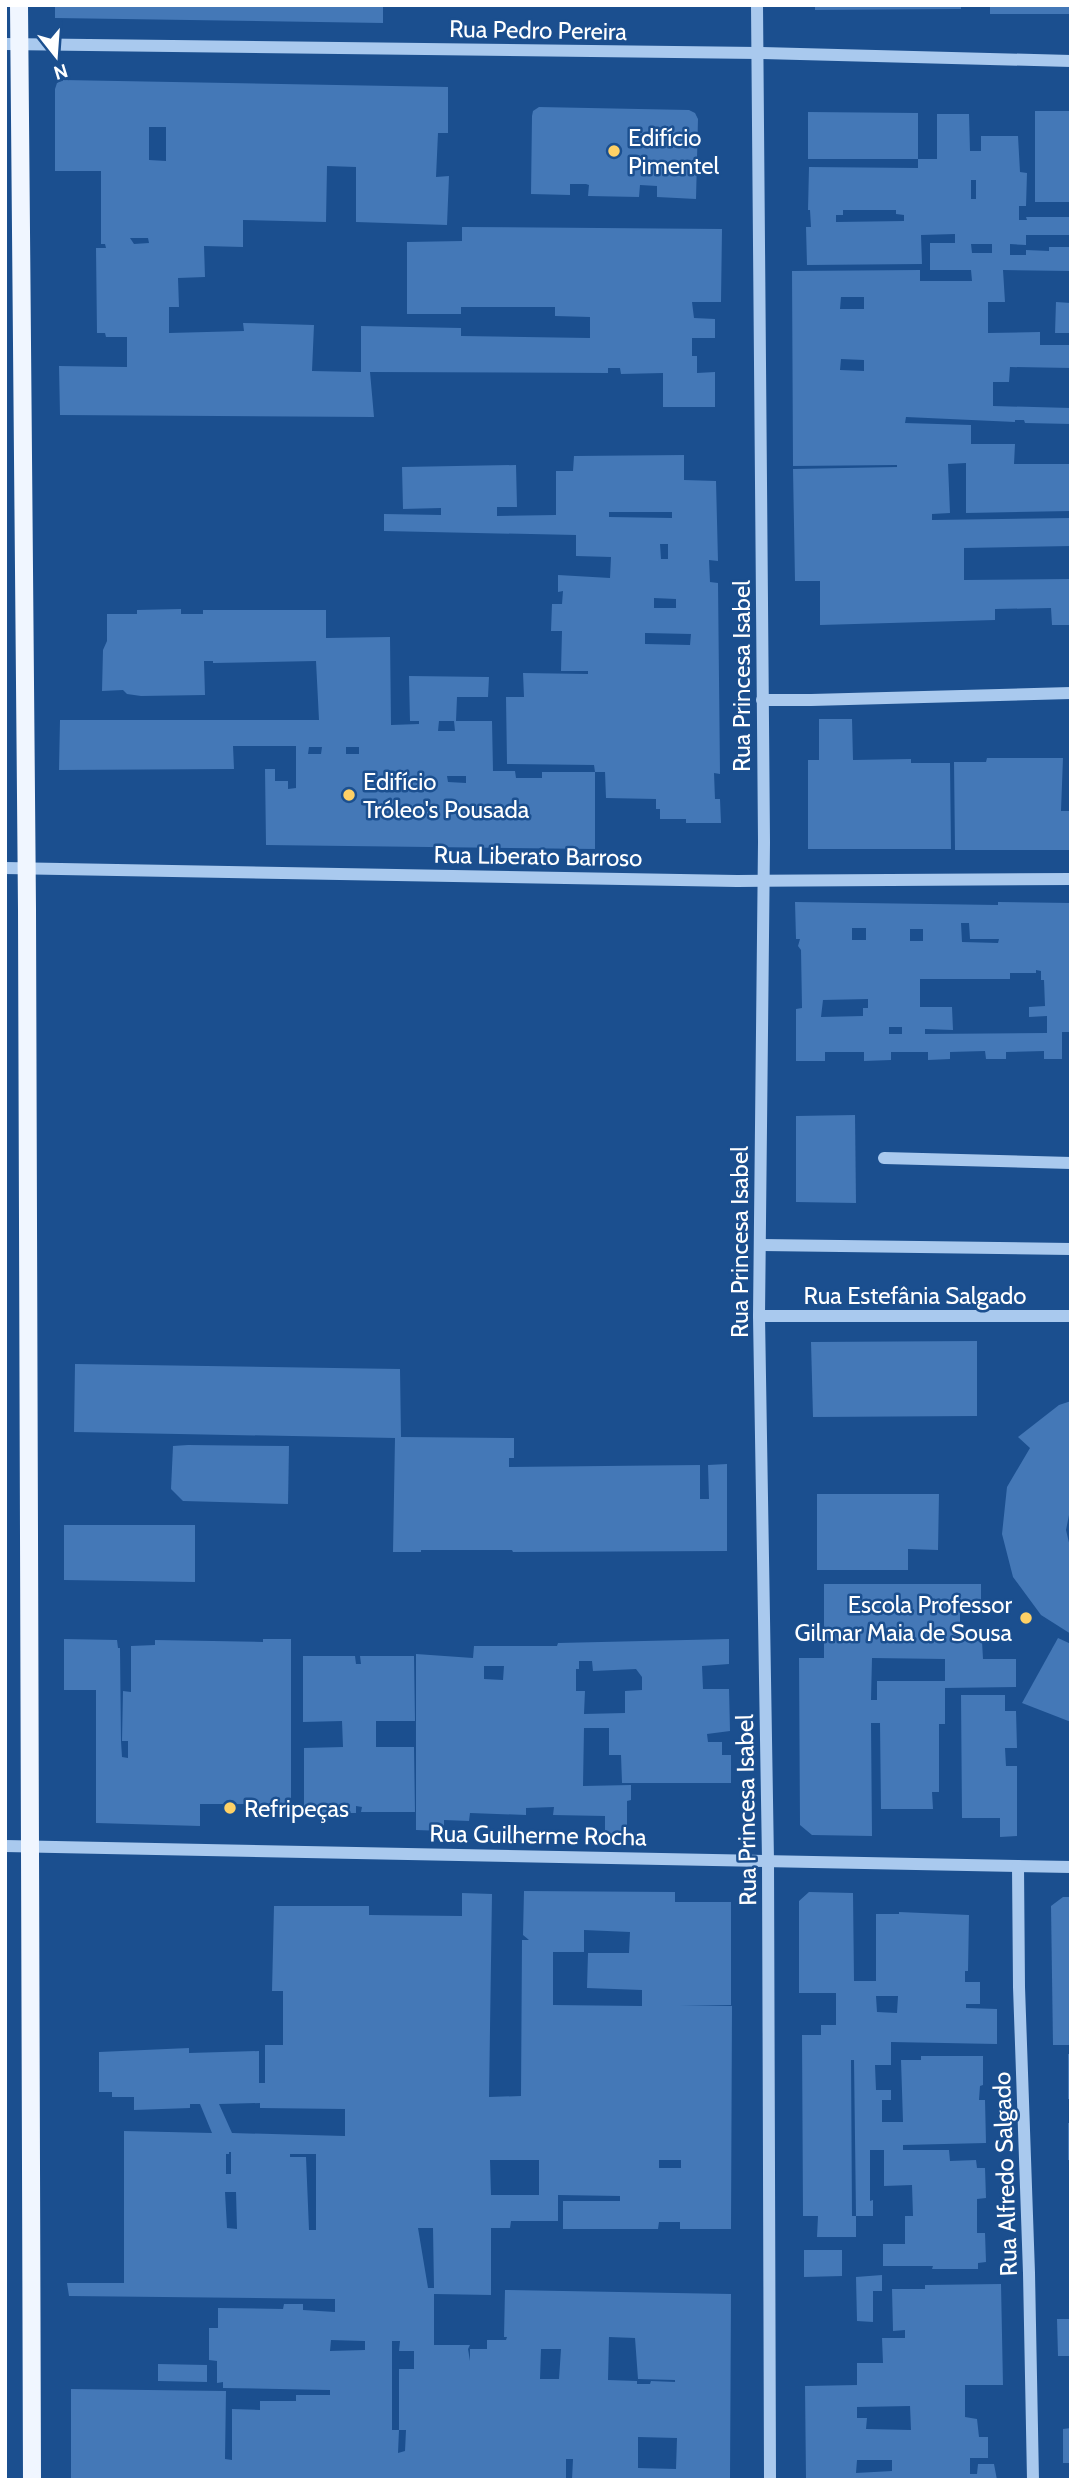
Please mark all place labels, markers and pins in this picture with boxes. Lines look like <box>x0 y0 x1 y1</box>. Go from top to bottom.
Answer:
place label: Edifício Pimentel <box>628 123 720 180</box>
marker: Edifício Pimentel <box>606 143 622 159</box>
place label: Edifício Tróleo's Pousada <box>363 767 530 824</box>
marker: Edifício Tróleo's Pousada <box>341 787 357 803</box>
place label: Escola Professor Gilmar Maia de Sousa <box>795 1590 1012 1647</box>
marker: Escola Professor Gilmar Maia de Sousa <box>1018 1610 1034 1626</box>
place label: Refripeças <box>244 1794 349 1823</box>
marker: Refripeças <box>222 1800 238 1816</box>

